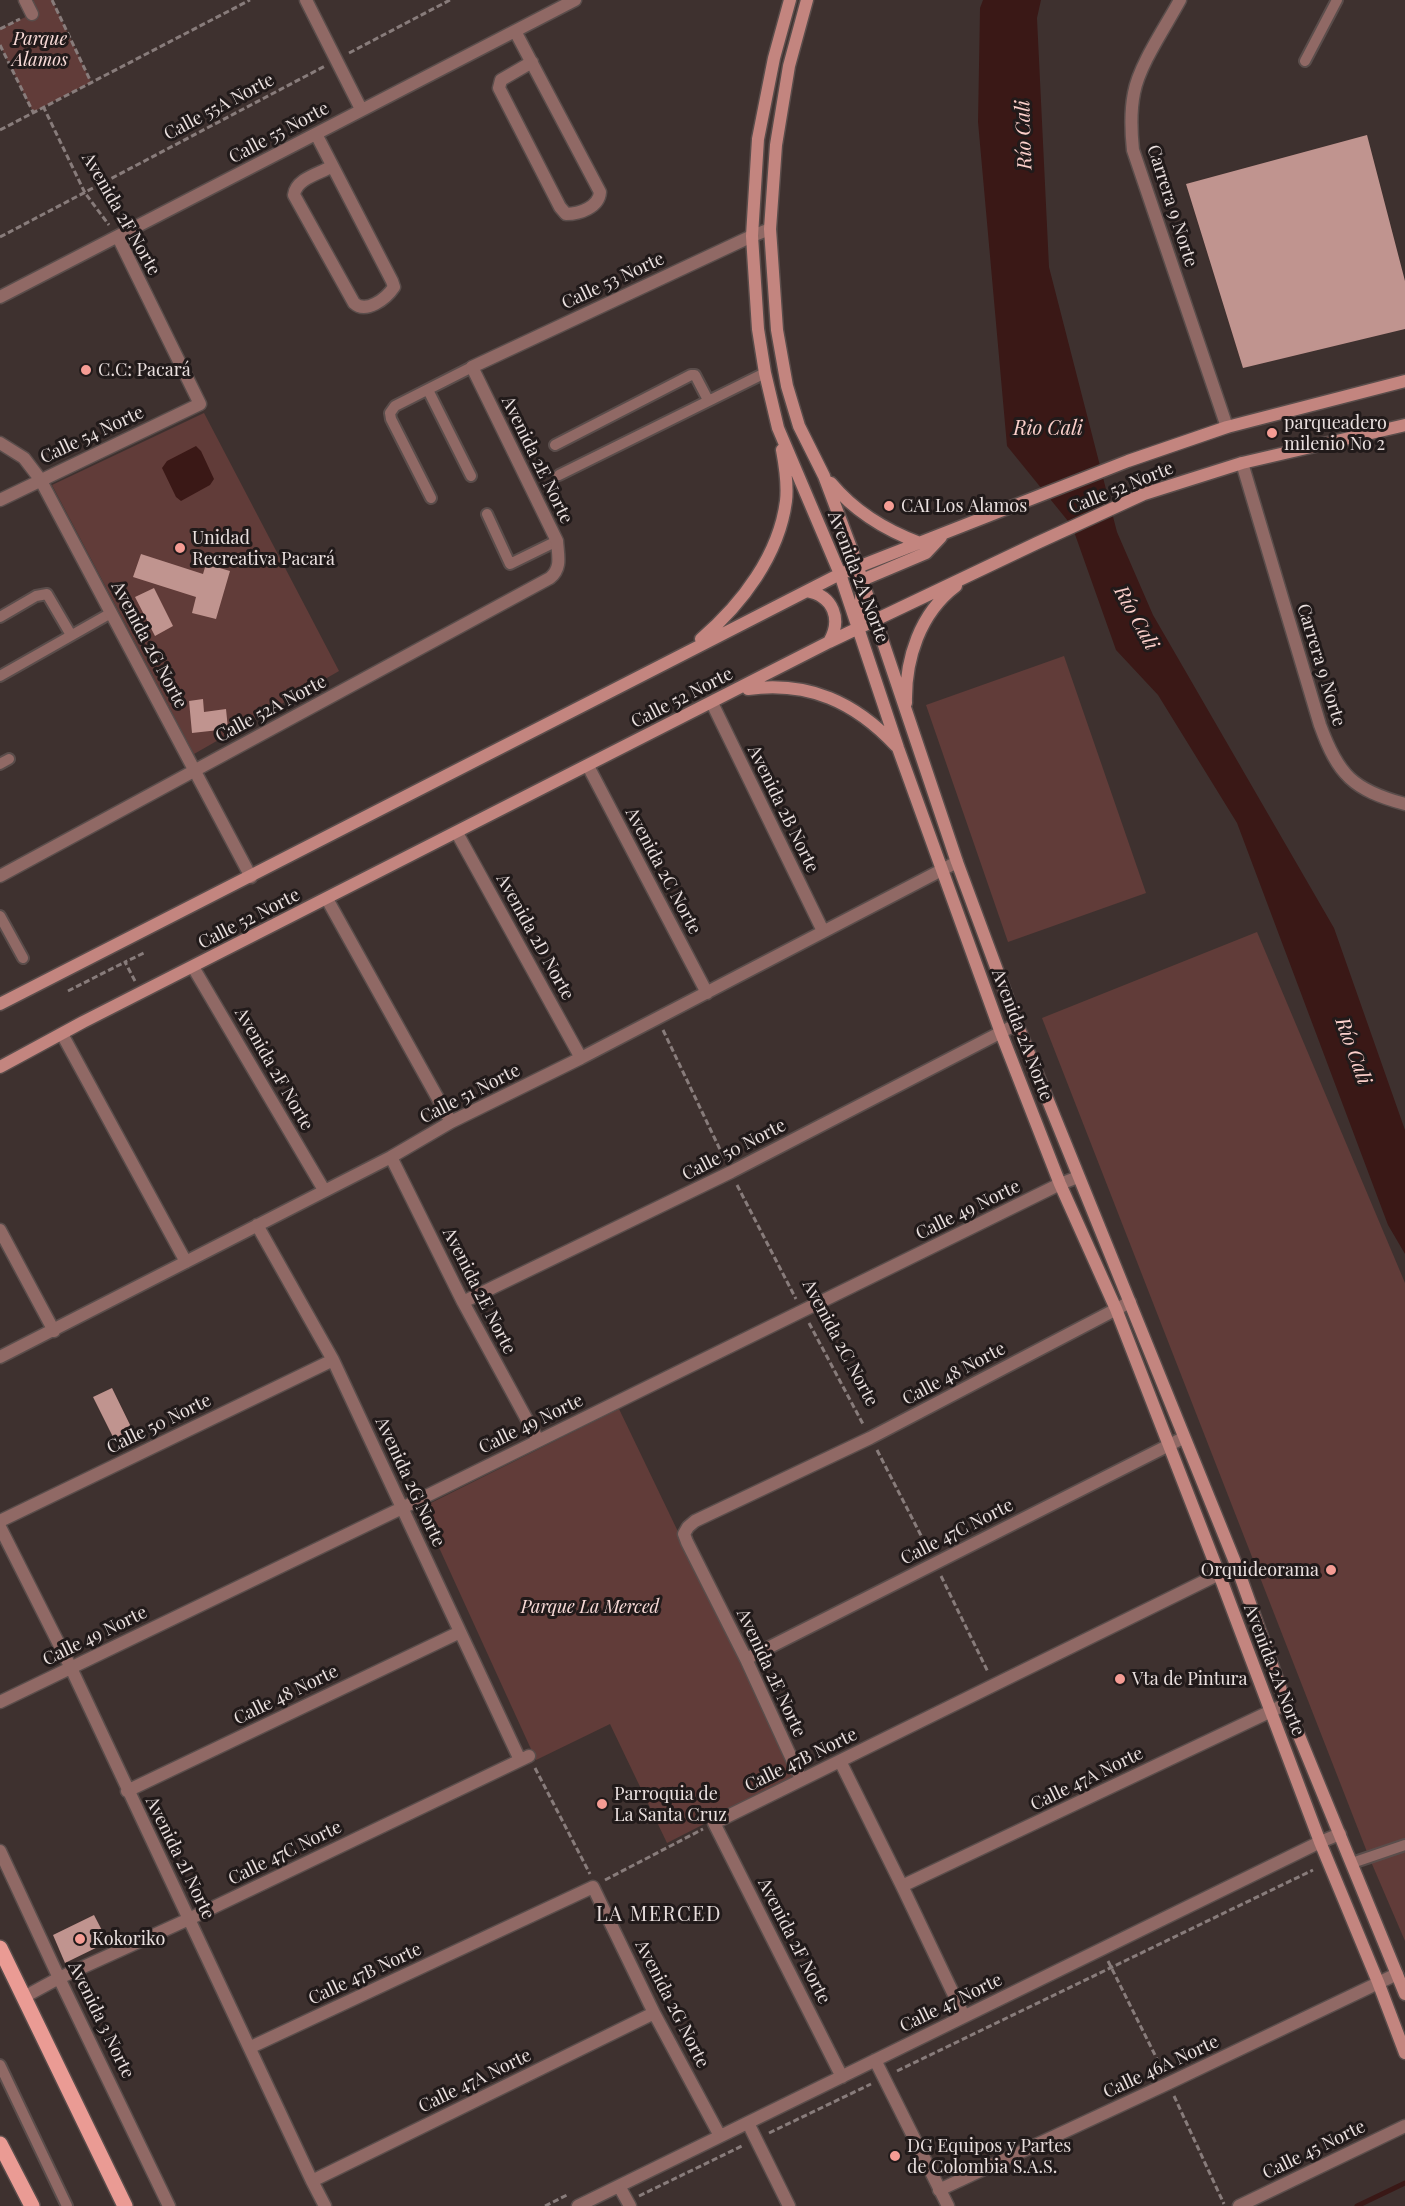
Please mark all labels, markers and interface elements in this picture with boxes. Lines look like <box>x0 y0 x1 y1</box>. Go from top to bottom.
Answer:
park label: Parque Alamos <box>12 28 68 70</box>
street label: Calle 55A Norte <box>160 69 278 145</box>
street label: Calle 55 Norte <box>225 98 333 168</box>
water label: Río Cali <box>1011 100 1037 170</box>
street label: Carrera 9 Norte <box>1142 142 1202 270</box>
street label: Avenida 2F Norte <box>77 149 165 279</box>
street label: Calle 53 Norte <box>558 248 668 314</box>
place label: C.C: Pacará <box>98 359 191 381</box>
marker: C.C: Pacará <box>79 363 93 377</box>
street label: Avenida 2E Norte <box>497 393 577 527</box>
street label: Calle 54 Norte <box>37 402 147 468</box>
place label: parqueadero milenio No 2 <box>1284 412 1387 454</box>
water label: Rio Cali <box>1013 417 1083 441</box>
marker: parqueadero milenio No 2 <box>1265 426 1279 440</box>
street label: Calle 52 Norte <box>1065 457 1177 519</box>
place label: CAI Los Alamos <box>901 495 1027 517</box>
marker: CAI Los Alamos <box>882 499 896 513</box>
street label: Avenida 2A Norte <box>823 508 893 646</box>
place label: Unidad Recreativa Pacará <box>192 527 335 570</box>
marker: Unidad Recreativa Pacará <box>173 541 187 555</box>
street label: Avenida 2G Norte <box>106 578 192 712</box>
water label: Río Cali <box>1109 582 1163 654</box>
street label: Carrera 9 Norte <box>1292 601 1350 729</box>
street label: Calle 52 Norte <box>627 663 737 733</box>
street label: Calle 52A Norte <box>212 671 330 747</box>
street label: Avenida 2B Norte <box>743 742 823 876</box>
street label: Avenida 2C Norte <box>621 804 705 938</box>
street label: Avenida 2D Norte <box>491 870 579 1004</box>
street label: Calle 52 Norte <box>194 884 304 954</box>
street label: Avenida 2A Norte <box>987 966 1057 1104</box>
street label: Avenida 2F Norte <box>230 1004 318 1134</box>
water label: Río Cali <box>1330 1014 1376 1088</box>
street label: Calle 51 Norte <box>416 1060 524 1128</box>
street label: Calle 50 Norte <box>679 1115 789 1185</box>
street label: Calle 49 Norte <box>912 1175 1024 1245</box>
street label: Avenida 2E Norte <box>438 1224 520 1358</box>
street label: Avenida 2C Norte <box>798 1276 882 1410</box>
street label: Calle 48 Norte <box>899 1338 1009 1410</box>
street label: Calle 50 Norte <box>103 1389 215 1459</box>
street label: Calle 49 Norte <box>475 1389 587 1459</box>
street label: Avenida 2G Norte <box>371 1414 449 1550</box>
street label: Calle 47C Norte <box>897 1494 1017 1570</box>
place label: Orquideorama <box>1201 1559 1319 1581</box>
marker: Orquideorama <box>1324 1563 1338 1577</box>
park label: Parque La Merced <box>521 1596 659 1618</box>
street label: Calle 49 Norte <box>39 1601 151 1671</box>
street label: Avenida 2A Norte <box>1239 1601 1309 1739</box>
street label: Avenida 2E Norte <box>732 1606 810 1740</box>
street label: Calle 48 Norte <box>230 1660 342 1730</box>
place label: Vta de Pintura <box>1132 1668 1248 1690</box>
marker: Vta de Pintura <box>1113 1672 1127 1686</box>
street label: Calle 47B Norte <box>741 1723 861 1797</box>
street label: Calle 47A Norte <box>1027 1742 1147 1816</box>
place label: Parroquia de La Santa Cruz <box>614 1783 727 1826</box>
street label: Avenida 2I Norte <box>141 1793 219 1923</box>
marker: Parroquia de La Santa Cruz <box>595 1797 609 1811</box>
street label: Calle 47C Norte <box>225 1816 345 1890</box>
street label: Avenida 2F Norte <box>753 1875 835 2007</box>
district label: LA MERCED <box>596 1903 722 1927</box>
place label: Kokoriko <box>92 1928 165 1950</box>
marker: Kokoriko <box>73 1932 87 1946</box>
street label: Avenida 2G Norte <box>630 1937 714 2071</box>
street label: Calle 47B Norte <box>305 1938 425 2010</box>
street label: Avenida 3 Norte <box>63 1958 139 2082</box>
street label: Calle 47 Norte <box>896 1969 1006 2037</box>
street label: Calle 46A Norte <box>1100 2031 1222 2103</box>
street label: Calle 47A Norte <box>415 2044 535 2118</box>
street label: Calle 45 Norte <box>1259 2116 1369 2184</box>
place label: DG Equipos y Partes de Colombia S.A.S. <box>907 2135 1071 2178</box>
marker: DG Equipos y Partes de Colombia S.A.S. <box>888 2149 902 2163</box>

